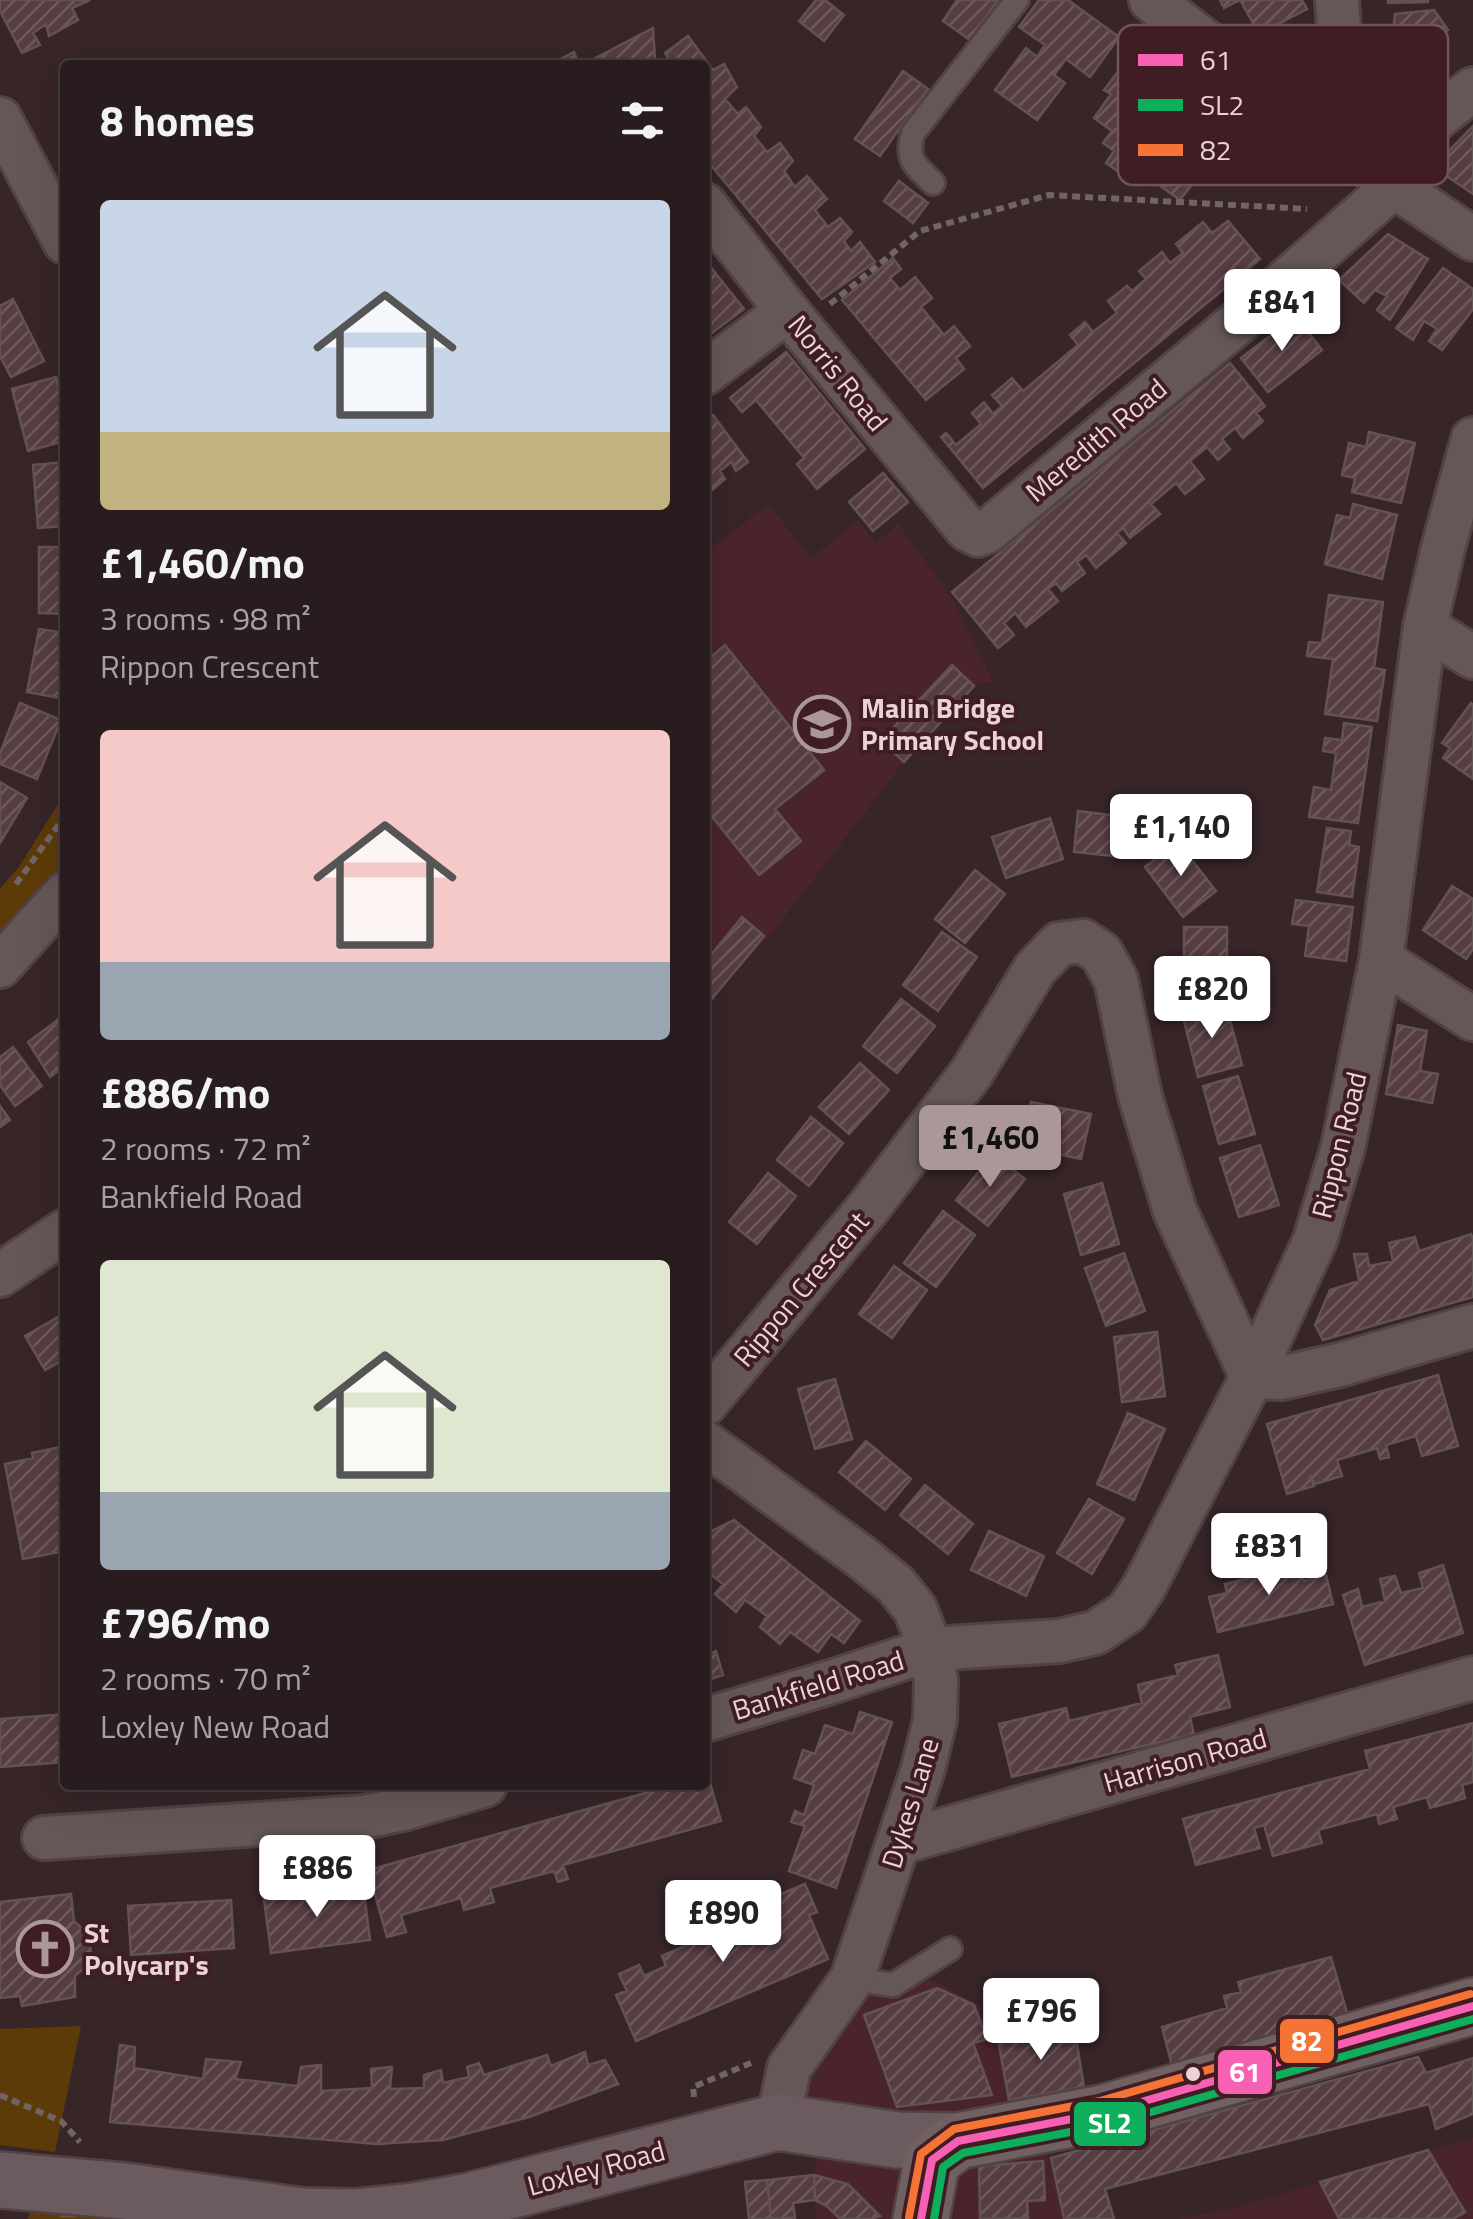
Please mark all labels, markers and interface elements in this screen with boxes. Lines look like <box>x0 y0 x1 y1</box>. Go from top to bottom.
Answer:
legend <box>1118 25 1448 185</box>
text: 61 <box>1200 38 1231 81</box>
text: SL2 <box>1200 83 1244 126</box>
text: 8 homes <box>100 88 255 152</box>
icon: filters <box>615 93 670 148</box>
text: 82 <box>1200 128 1231 171</box>
icon: home <box>295 265 475 445</box>
pin: £841 <box>1223 269 1341 354</box>
text: £841 <box>1246 277 1318 325</box>
street label: Norris Road <box>778 305 899 440</box>
street label: Meredith Road <box>1015 367 1176 512</box>
text: £1,460/mo <box>100 530 305 594</box>
text: 3 rooms · 98 m² <box>100 594 311 642</box>
text: Rippon Crescent <box>100 642 319 690</box>
place label: Malin Bridge Primary School <box>861 686 1044 761</box>
school or university icon: Malin Bridge Primary School <box>792 694 852 754</box>
pin: £1,140 <box>1100 794 1262 879</box>
icon: home <box>295 795 475 975</box>
text: £1,140 <box>1132 802 1230 850</box>
pin: £820 <box>1153 956 1271 1041</box>
text: £820 <box>1176 964 1248 1012</box>
text: £886/mo <box>100 1060 270 1124</box>
street label: Rippon Road <box>1300 1067 1377 1223</box>
pin: £1,460 <box>909 1105 1071 1190</box>
text: £1,460 <box>941 1113 1039 1161</box>
text: 2 rooms · 72 m² <box>100 1124 311 1172</box>
text: Bankfield Road <box>100 1172 303 1220</box>
street label: Rippon Crescent <box>723 1201 879 1376</box>
icon: home <box>295 1325 475 1505</box>
pin: £831 <box>1210 1513 1328 1598</box>
text: £831 <box>1233 1521 1305 1569</box>
text: £796/mo <box>100 1590 270 1654</box>
street label: Bankfield Road <box>727 1638 909 1731</box>
text: 2 rooms · 70 m² <box>100 1654 311 1702</box>
text: Loxley New Road <box>100 1702 330 1750</box>
street label: Harrison Road <box>1098 1716 1272 1803</box>
street label: Dykes Lane <box>869 1732 950 1873</box>
pin: £886 <box>258 1835 376 1920</box>
text: £886 <box>281 1843 353 1891</box>
pin: £890 <box>664 1880 782 1965</box>
text: £890 <box>687 1888 759 1936</box>
place label: St Polycarp's <box>84 1911 209 1986</box>
church icon: St Polycarp's <box>15 1919 75 1979</box>
pin: £796 <box>982 1978 1100 2063</box>
text: £796 <box>1005 1986 1077 2034</box>
line badge: 82 <box>1278 2017 1336 2065</box>
text: 82 <box>1291 2019 1323 2062</box>
line badge: 61 <box>1216 2048 1274 2096</box>
text: 61 <box>1229 2050 1261 2093</box>
unlabelled marker <box>1183 2064 1203 2084</box>
line badge: SL2 <box>1072 2100 1148 2148</box>
text: SL2 <box>1088 2101 1132 2144</box>
street label: Loxley Road <box>522 2128 670 2207</box>

